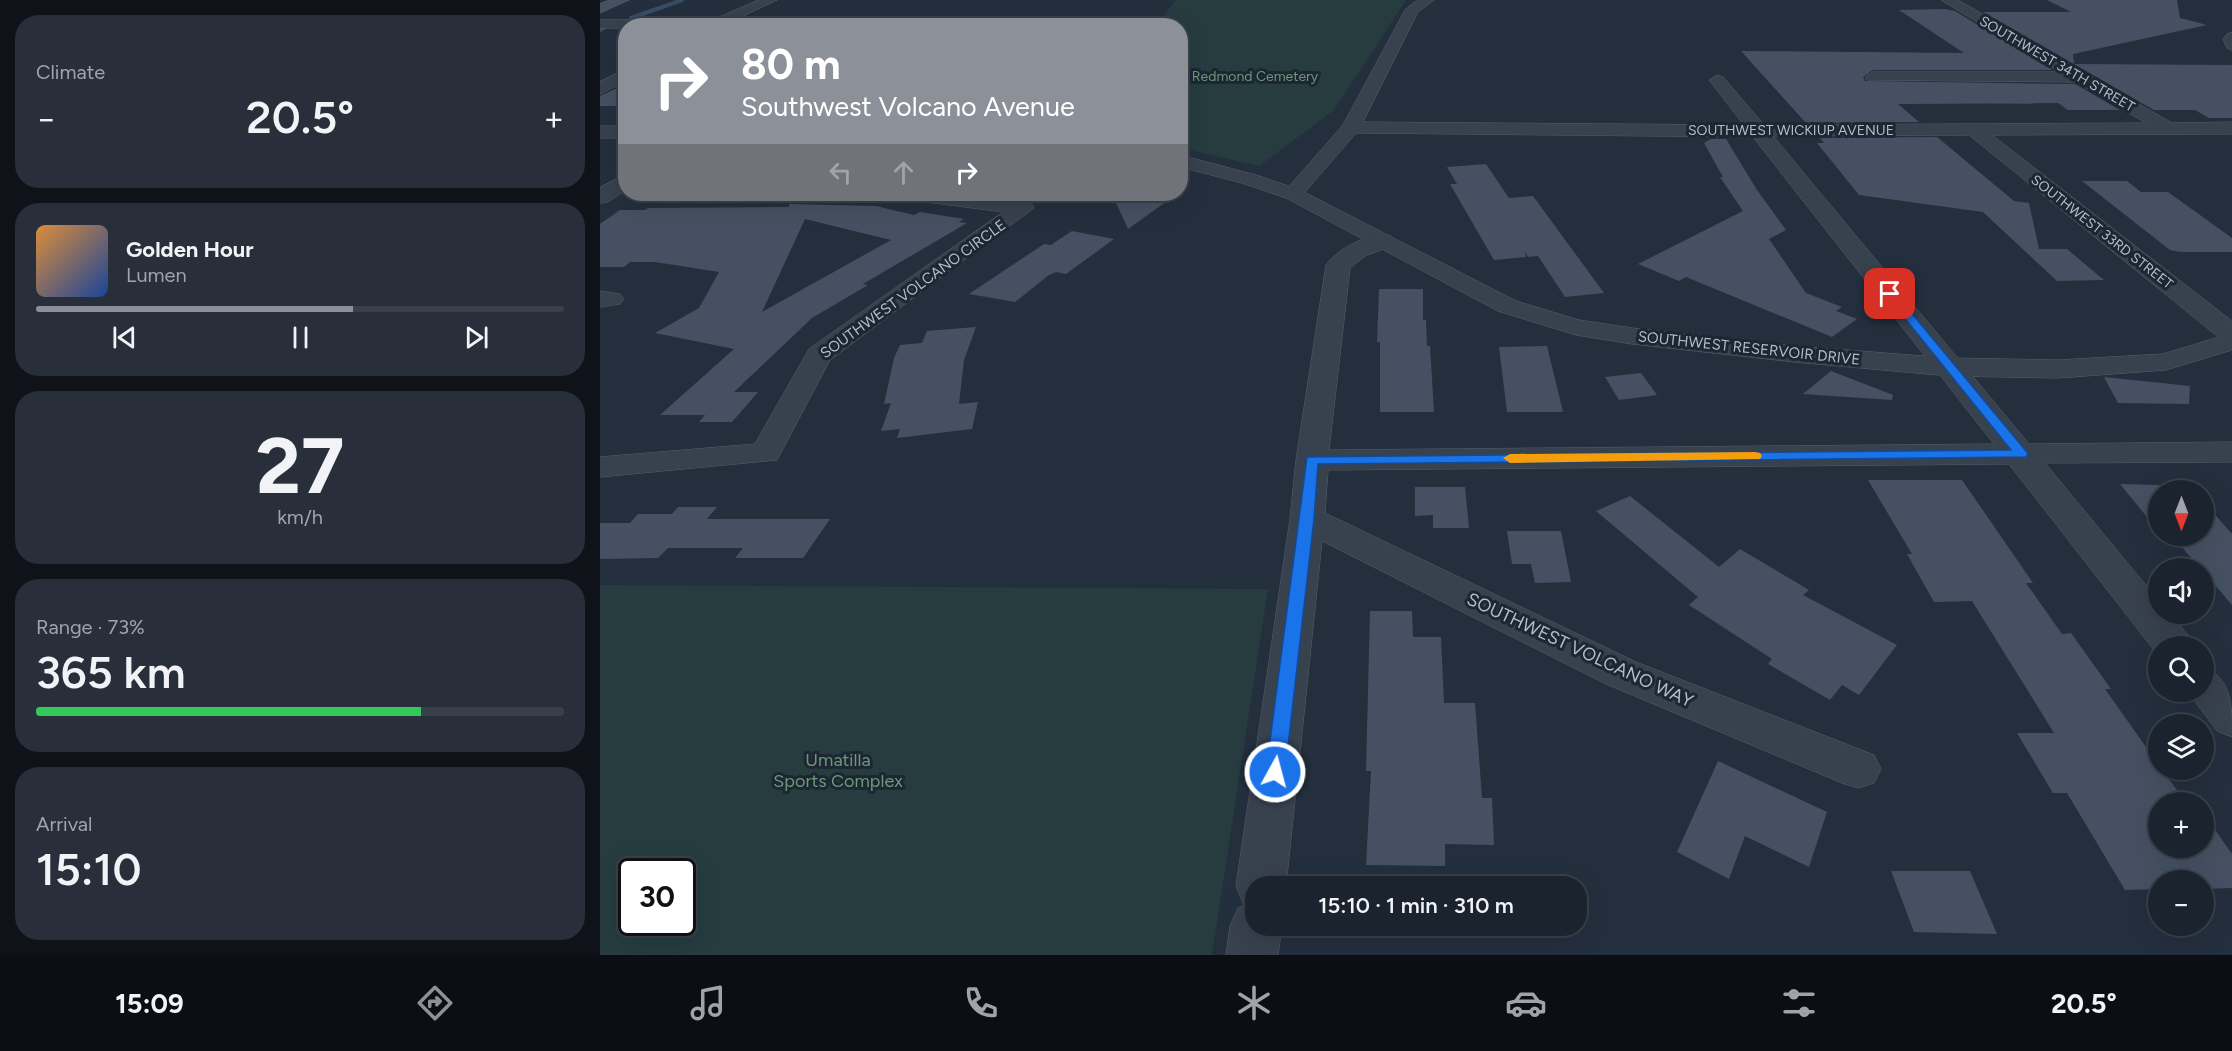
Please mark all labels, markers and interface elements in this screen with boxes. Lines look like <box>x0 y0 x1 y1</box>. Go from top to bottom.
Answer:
street label: SOUTHWEST 34TH STREET <box>1976 13 2138 116</box>
text: 80 m <box>741 39 841 90</box>
icon: right <box>642 42 720 120</box>
text: Climate <box>36 60 105 84</box>
park label: Redmond Cemetery <box>1192 68 1319 85</box>
text: 20.5° <box>246 90 354 144</box>
text: Southwest Volcano Avenue <box>741 90 1075 123</box>
text: − <box>36 99 57 138</box>
text: + <box>543 99 564 138</box>
street label: SOUTHWEST WICKIUP AVENUE <box>1688 122 1894 139</box>
icon: left <box>824 156 857 189</box>
icon: ahead <box>887 156 920 189</box>
icon: right <box>950 156 983 189</box>
street label: SOUTHWEST 33RD STREET <box>2028 171 2177 293</box>
street label: SOUTHWEST VOLCANO CIRCLE <box>817 216 1009 362</box>
text: Golden Hour <box>126 236 254 263</box>
text: Lumen <box>126 263 187 287</box>
pin <box>1864 268 1915 319</box>
icon: arrive <box>1873 277 1906 310</box>
icon: previous <box>108 321 141 354</box>
icon: pause <box>284 321 317 354</box>
icon: next <box>460 321 493 354</box>
street label: SOUTHWEST RESERVOIR DRIVE <box>1637 327 1861 369</box>
text: 27 <box>256 419 344 513</box>
north arrow <box>2148 480 2214 546</box>
map controls <box>2148 480 2214 936</box>
text: km/h <box>277 505 323 529</box>
button: sound <box>2148 558 2214 624</box>
street label: SOUTHWEST VOLCANO WAY <box>1463 588 1697 712</box>
text: Range · 73% <box>36 615 145 639</box>
button: search <box>2148 636 2214 702</box>
text: 365 km <box>36 645 186 699</box>
button: layers <box>2148 714 2214 780</box>
position arrow <box>1243 740 1307 804</box>
park label: Umatilla Sports Complex <box>773 749 903 792</box>
button: + <box>2148 792 2214 858</box>
text: Arrival <box>36 812 92 836</box>
text: 15:10 <box>36 842 141 896</box>
speed limit sign: 30 <box>618 858 696 936</box>
button: − <box>2148 870 2214 936</box>
text: 15:10 · 1 min · 310 m <box>1318 892 1514 919</box>
icon: directions <box>414 982 456 1024</box>
icon: music <box>687 982 729 1024</box>
icon: phone <box>960 982 1002 1024</box>
icon: climate <box>1233 982 1275 1024</box>
icon: car <box>1505 982 1547 1024</box>
icon: filters <box>1778 982 1820 1024</box>
text: 15:09 <box>115 987 184 1020</box>
text: 20.5° <box>2051 987 2117 1020</box>

